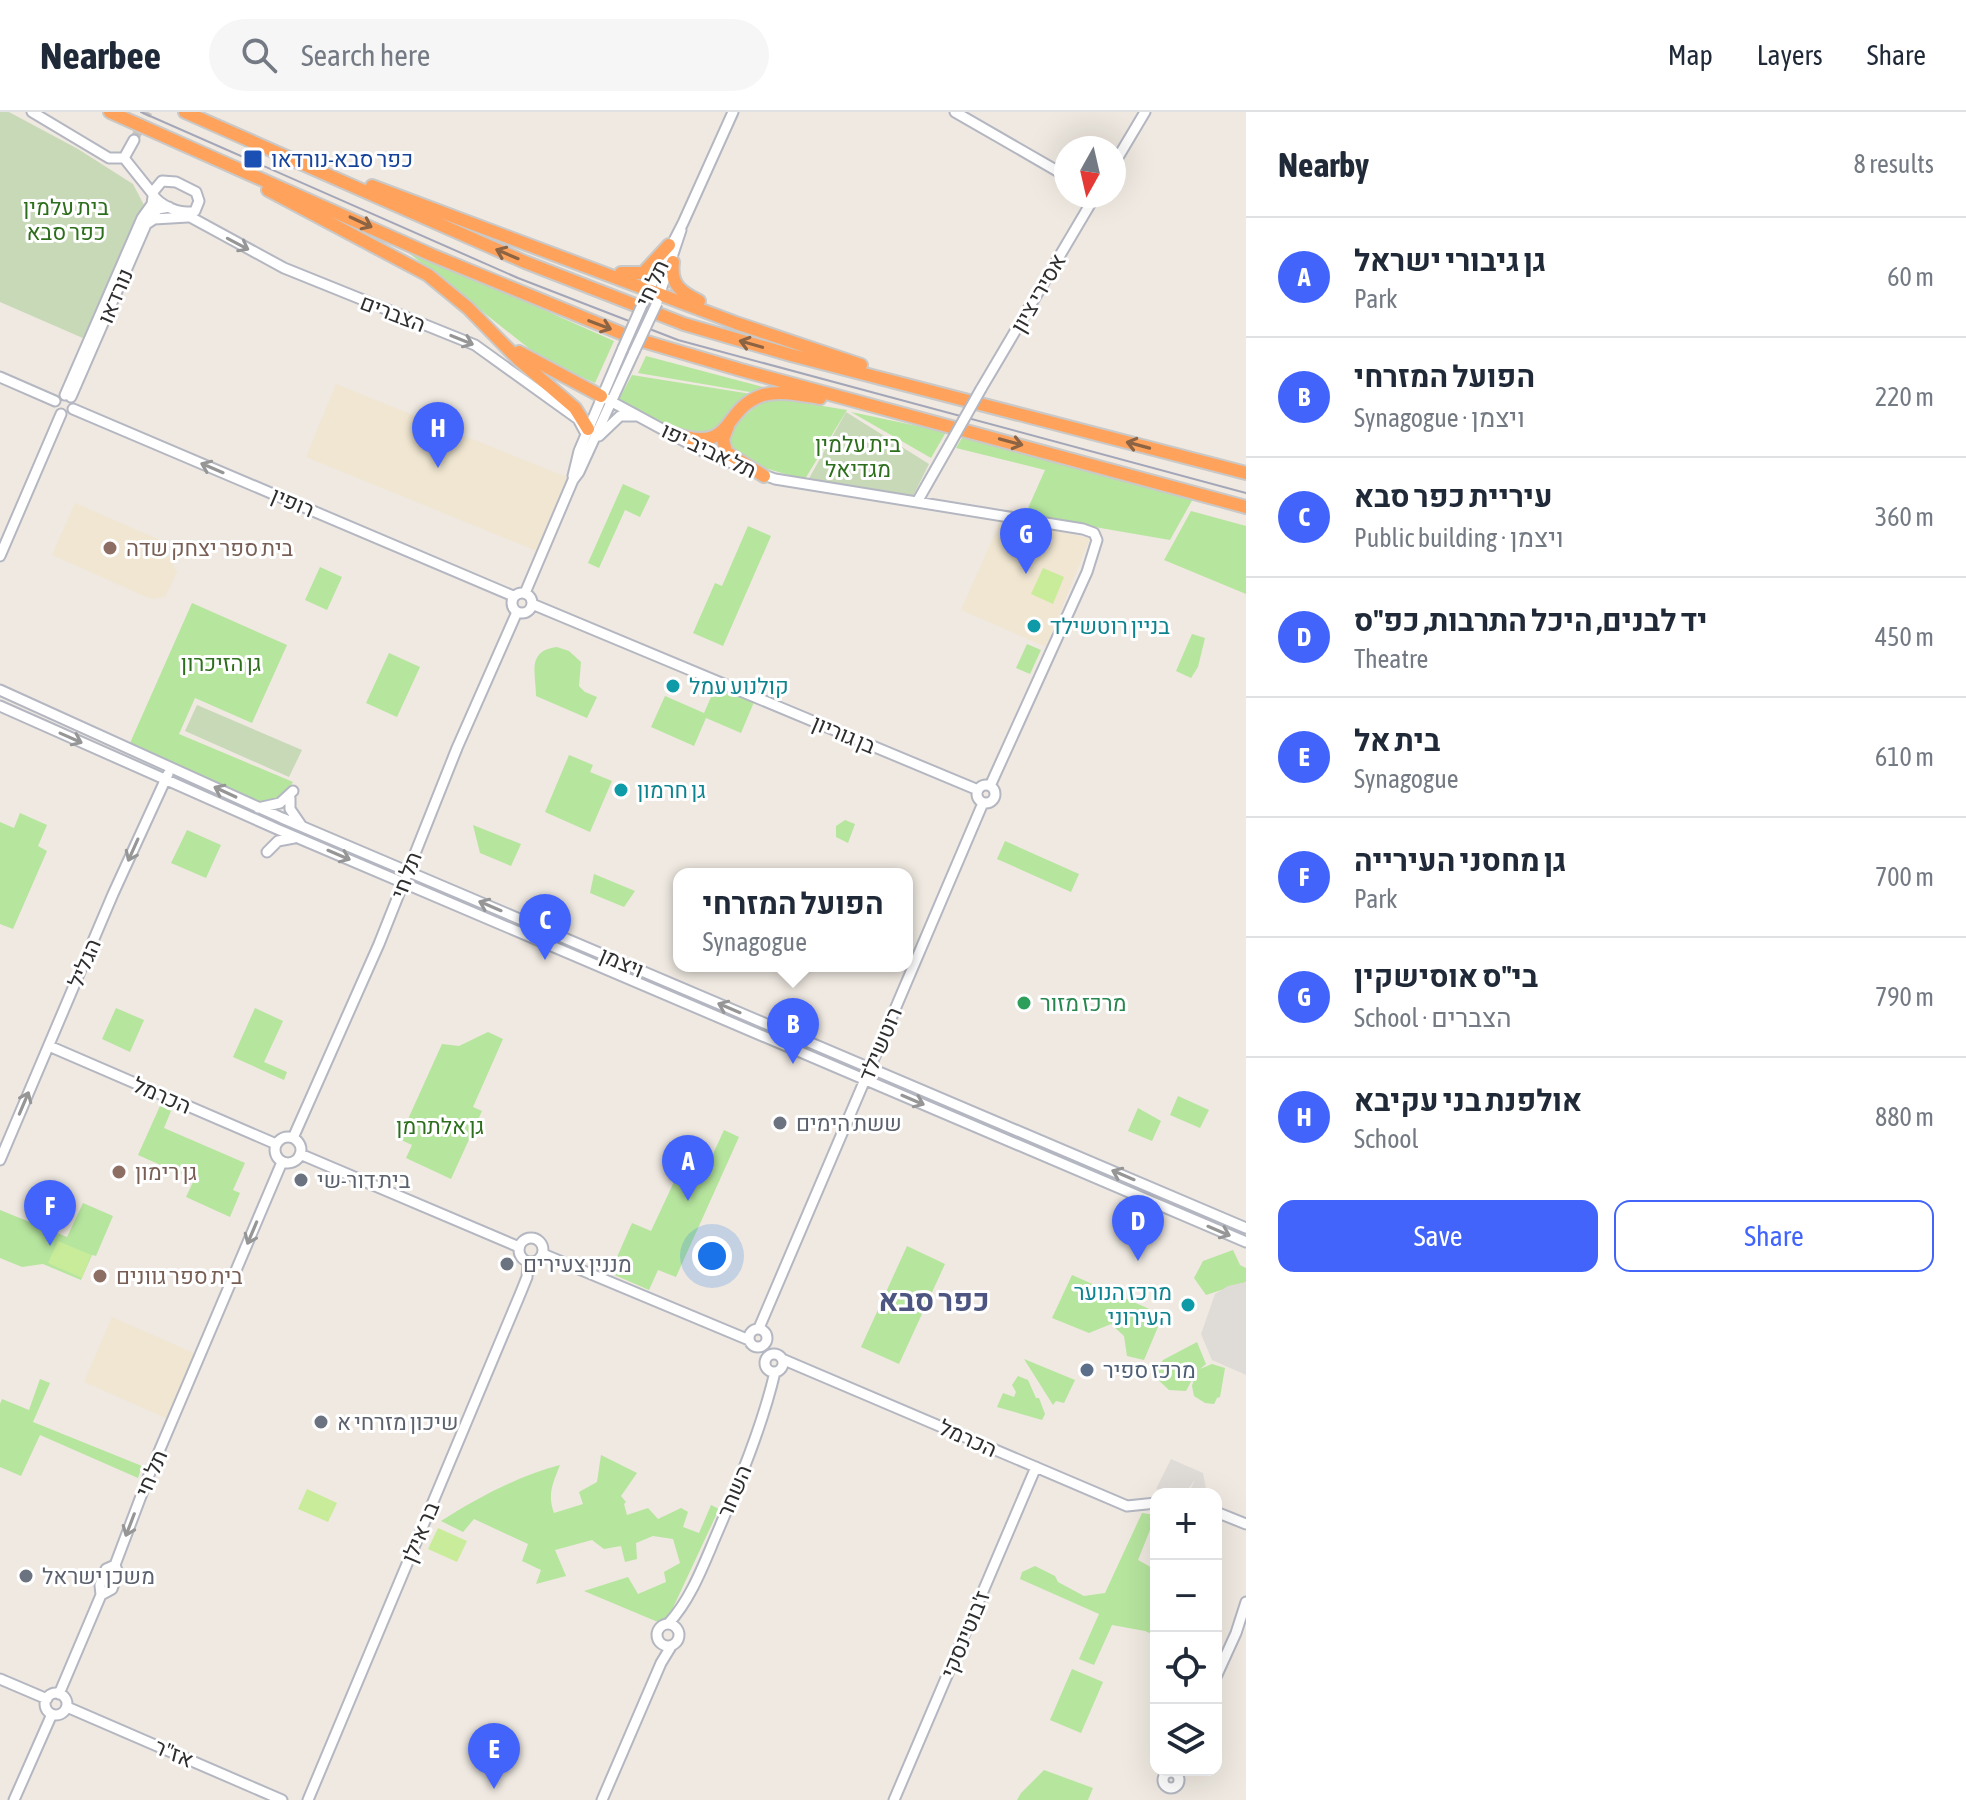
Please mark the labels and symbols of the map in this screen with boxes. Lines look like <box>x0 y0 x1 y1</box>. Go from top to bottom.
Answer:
north arrow <box>1054 136 1126 208</box>
place label: כפר סבא-נורדאו <box>271 146 413 172</box>
marker: כפר סבא-נורדאו <box>242 148 264 170</box>
park label: בית עלמין כפר סבא <box>23 194 109 245</box>
one-way arrow <box>349 215 373 230</box>
one-way arrow <box>226 237 250 253</box>
one-way arrow <box>495 246 520 261</box>
street label: אסירי ציון <box>1005 249 1071 337</box>
street label: תל חי <box>630 256 674 310</box>
street label: נורדאו <box>92 265 138 327</box>
street label: הצברים <box>357 289 429 337</box>
one-way arrow <box>587 319 612 333</box>
one-way arrow <box>449 333 474 348</box>
one-way arrow <box>738 335 764 350</box>
pin: H <box>412 402 464 468</box>
street label: תל אביב יפו <box>657 417 761 483</box>
park label: בית עלמין מגדיאל <box>815 431 901 482</box>
one-way arrow <box>998 435 1024 450</box>
one-way arrow <box>1125 436 1151 451</box>
one-way arrow <box>200 459 224 474</box>
street label: רופין <box>268 481 318 523</box>
pin: G <box>1000 508 1052 574</box>
place label: בית ספר יצחק שדה <box>126 535 294 561</box>
marker: בית ספר יצחק שדה <box>101 539 119 557</box>
place label: בניין רוטשילד <box>1050 613 1170 639</box>
marker: בניין רוטשילד <box>1025 617 1043 635</box>
park label: גן הזיכרון <box>181 650 261 676</box>
place label: קולנוע עמל <box>689 673 789 699</box>
marker: קולנוע עמל <box>664 677 682 695</box>
street label: בן גוריון <box>808 709 880 759</box>
one-way arrow <box>59 731 83 746</box>
place label: גן חרמון <box>637 777 706 803</box>
marker: גן חרמון <box>612 781 630 799</box>
one-way arrow <box>213 784 238 799</box>
one-way arrow <box>125 838 140 862</box>
one-way arrow <box>326 848 351 863</box>
street label: תל חי <box>385 848 427 902</box>
pin: C <box>519 894 571 960</box>
one-way arrow <box>478 897 503 912</box>
street label: הגליל <box>62 935 106 991</box>
street label: ויצמן <box>596 941 648 983</box>
place label: מרכז מזור <box>1040 990 1126 1016</box>
marker: מרכז מזור <box>1015 994 1033 1012</box>
pin: B <box>767 998 819 1064</box>
one-way arrow <box>717 999 742 1014</box>
street label: רוטשילד <box>853 1003 907 1085</box>
street label: הכרמל <box>129 1071 195 1119</box>
one-way arrow <box>18 1091 33 1116</box>
one-way arrow <box>900 1093 925 1108</box>
place label: ששת הימים <box>796 1110 902 1136</box>
park label: גן אלתרמן <box>396 1113 484 1139</box>
marker: ששת הימים <box>771 1114 789 1132</box>
pin: A <box>662 1135 714 1201</box>
place label: גן רימון <box>135 1159 197 1185</box>
marker: גן רימון <box>110 1163 128 1181</box>
place label: בית דור-שי <box>317 1167 411 1193</box>
one-way arrow <box>1111 1167 1136 1182</box>
marker: בית דור-שי <box>292 1171 310 1189</box>
pin: F <box>24 1180 76 1246</box>
pin: D <box>1112 1195 1164 1261</box>
one-way arrow <box>243 1221 258 1245</box>
one-way arrow <box>1206 1224 1231 1239</box>
your location <box>692 1236 732 1276</box>
place label: מננין צעירים <box>523 1251 632 1277</box>
marker: מננין צעירים <box>498 1255 516 1273</box>
place label: בית ספר גוונים <box>116 1263 243 1289</box>
marker: בית ספר גוונים <box>91 1267 109 1285</box>
place label: מרכז הנוער העירוני <box>1074 1279 1172 1330</box>
district label: כפר סבא <box>878 1283 990 1317</box>
marker: מרכז הנוער העירוני <box>1179 1296 1197 1314</box>
place label: מרכז ספיר <box>1103 1357 1196 1383</box>
marker: מרכז ספיר <box>1078 1361 1096 1379</box>
place label: שיכון מזרחי א <box>337 1409 458 1435</box>
marker: שיכון מזרחי א <box>312 1413 330 1431</box>
street label: הכרמל <box>935 1414 1001 1462</box>
street label: תל חי <box>130 1446 172 1500</box>
street label: השחר <box>711 1461 757 1521</box>
street label: בר אילן <box>396 1497 445 1566</box>
one-way arrow <box>122 1512 136 1537</box>
place label: משכן ישראל <box>42 1563 155 1589</box>
marker: משכן ישראל <box>17 1567 35 1585</box>
street label: ז'בוטינסקי <box>935 1587 995 1681</box>
pin: E <box>468 1723 520 1789</box>
street label: אז"ר <box>151 1733 197 1773</box>

